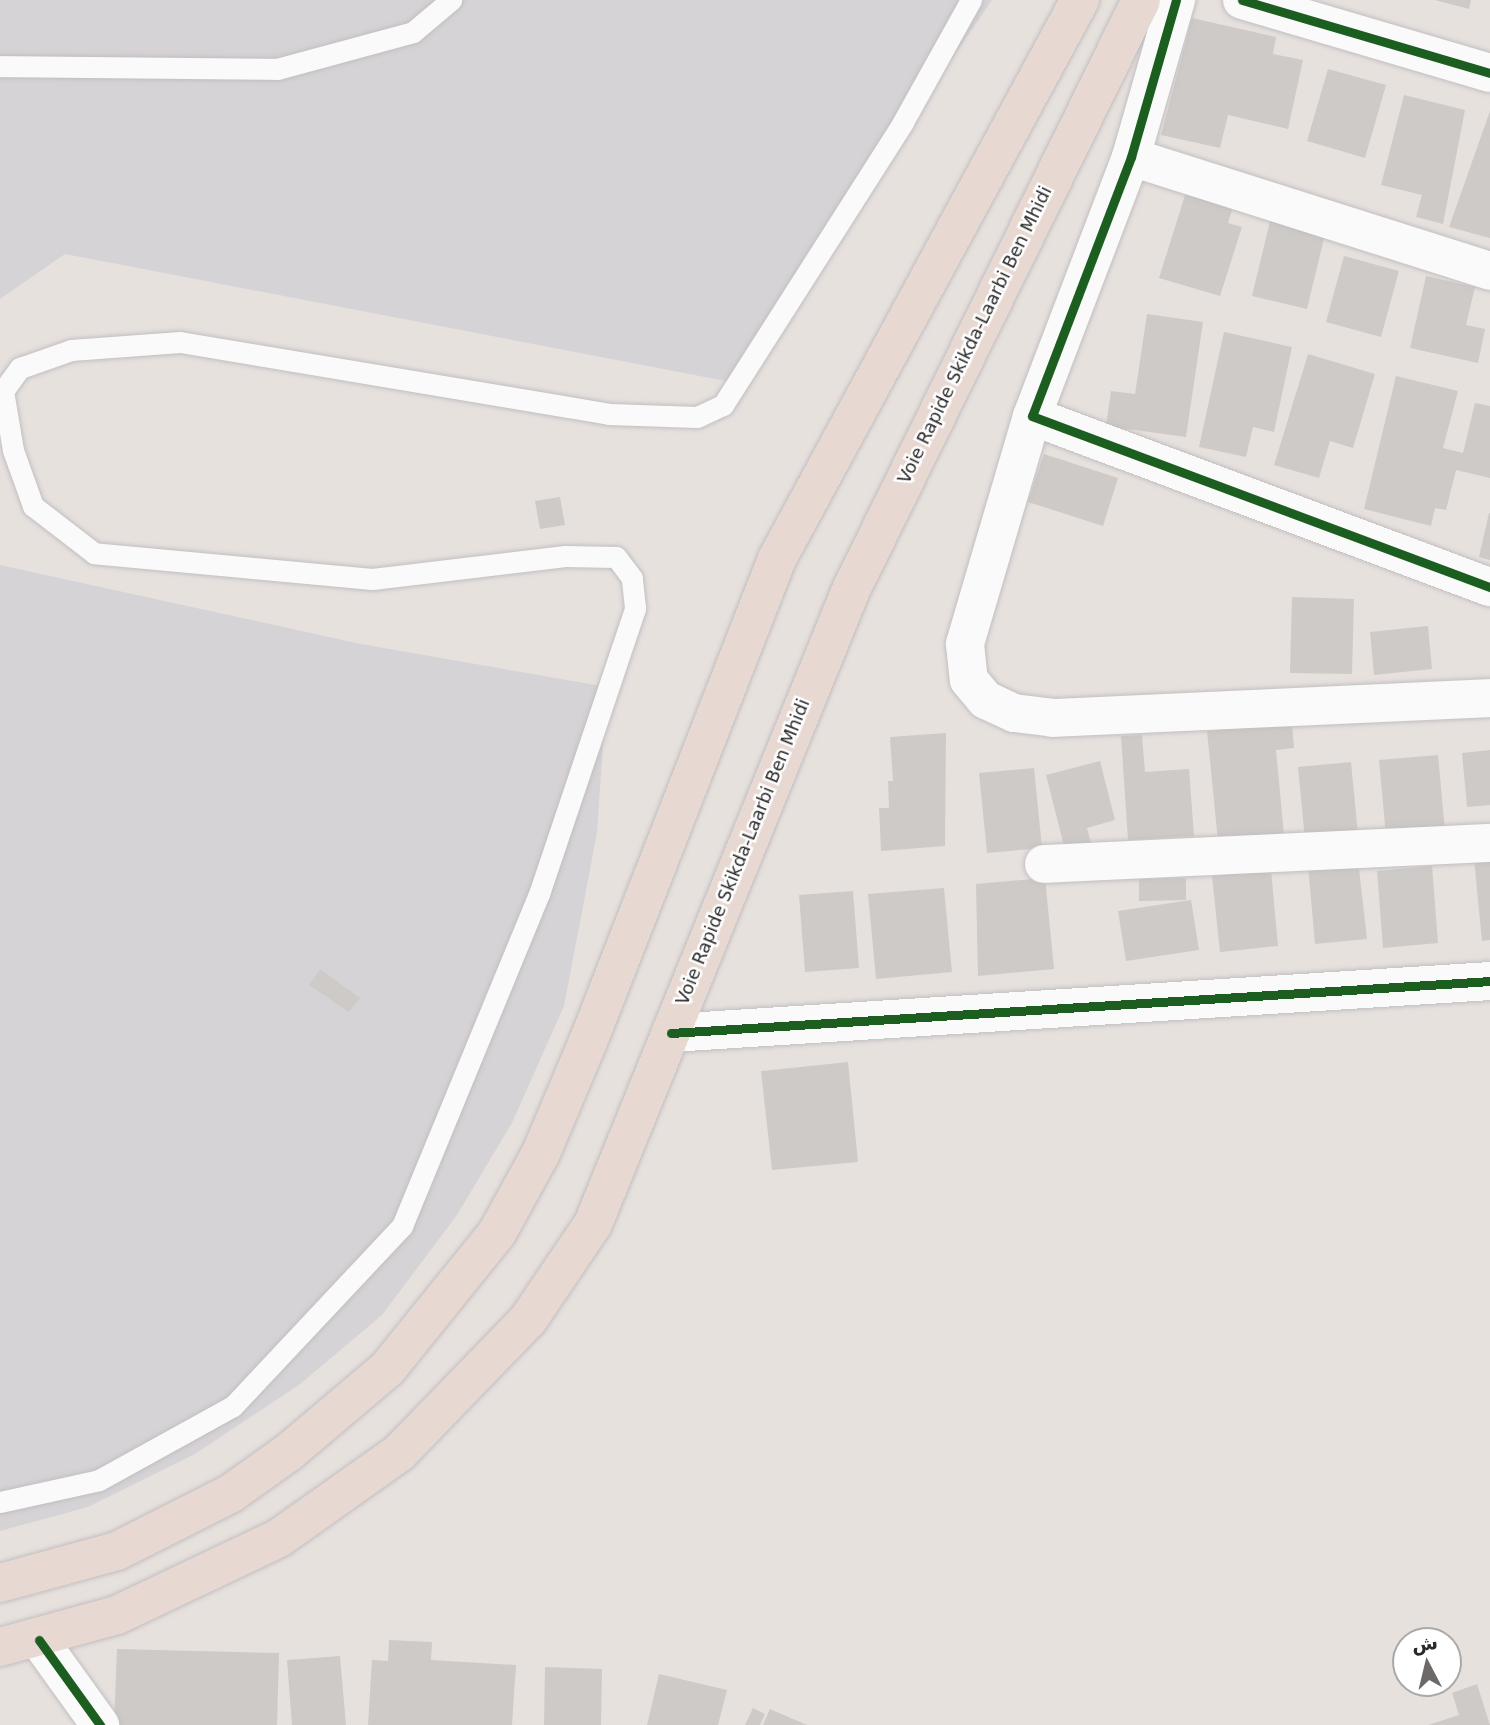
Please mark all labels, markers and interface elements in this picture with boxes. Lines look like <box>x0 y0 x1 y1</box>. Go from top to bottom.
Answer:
street label: Voie Rapide Skikda-Laarbi Ben Mhidi <box>893 183 1057 487</box>
street label: Voie Rapide Skikda-Laarbi Ben Mhidi <box>671 696 815 1008</box>
north arrow <box>1392 1627 1462 1697</box>
text: ش <box>1410 1631 1439 1656</box>

